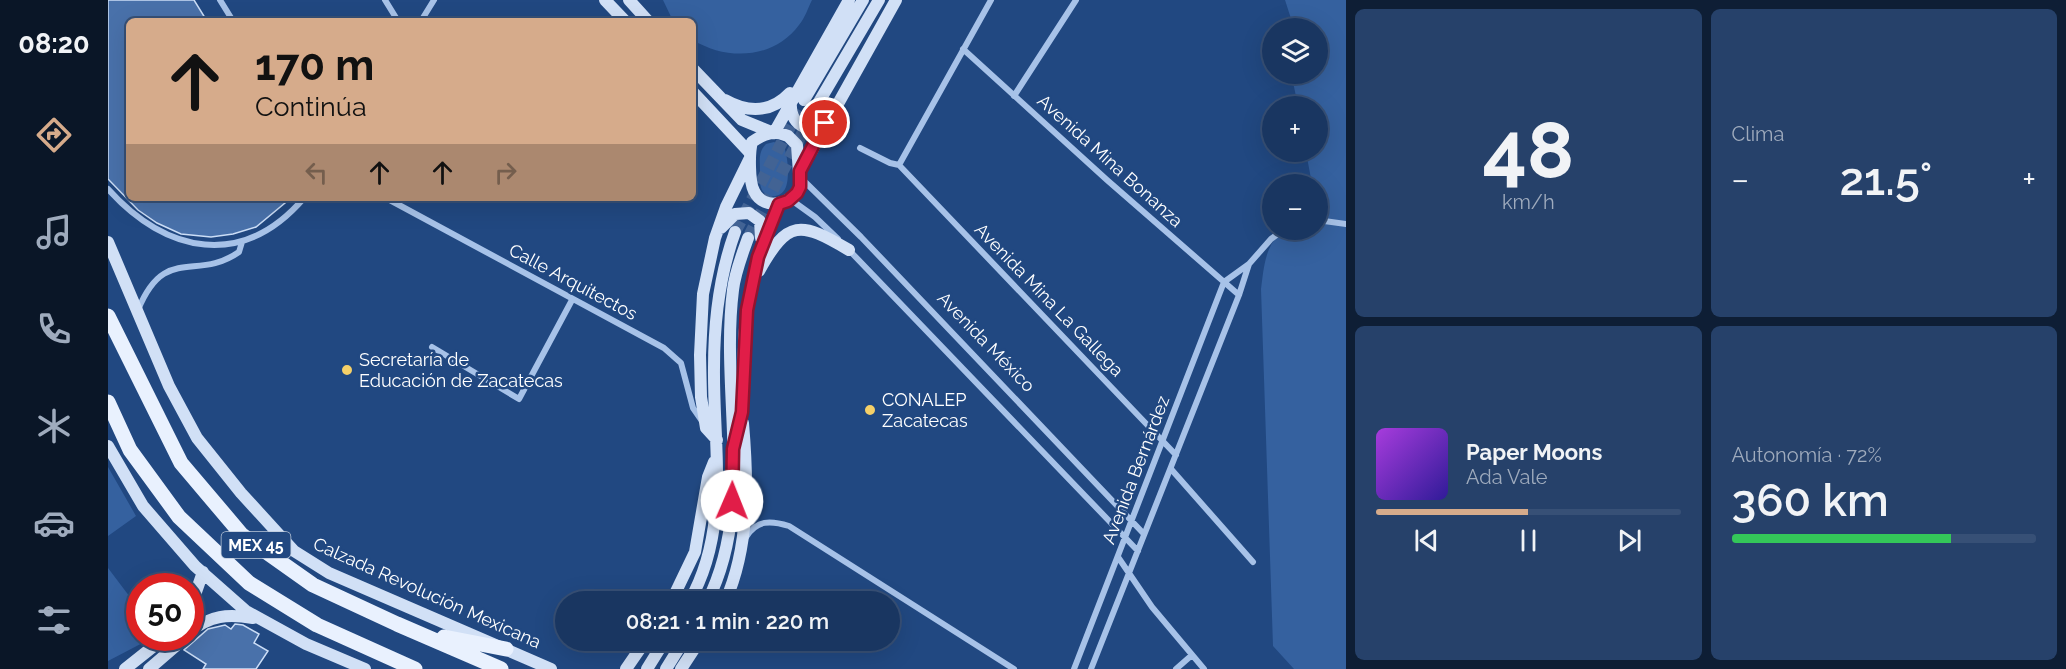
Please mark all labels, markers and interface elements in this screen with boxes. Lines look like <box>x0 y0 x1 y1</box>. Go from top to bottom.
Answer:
map controls <box>1262 18 1328 240</box>
button: layers <box>1262 18 1328 84</box>
text: 08:20 <box>18 28 90 59</box>
text: 170 m <box>255 41 374 90</box>
icon: ahead <box>156 42 234 120</box>
street label: Avenida Mina Bonanza <box>1033 90 1187 231</box>
text: Continúa <box>255 91 367 122</box>
button: + <box>1262 96 1328 162</box>
pin <box>799 97 850 148</box>
text: 48 <box>1482 105 1574 196</box>
icon: arrive <box>808 106 841 139</box>
icon: directions <box>33 114 75 156</box>
text: Clima <box>1732 122 1784 146</box>
text: 21.5° <box>1839 153 1932 206</box>
icon: left <box>300 156 333 189</box>
icon: ahead <box>363 156 396 189</box>
icon: ahead <box>426 156 459 189</box>
icon: right <box>489 156 522 189</box>
text: − <box>1732 160 1749 199</box>
text: + <box>2022 160 2036 199</box>
button: − <box>1262 174 1328 240</box>
text: km/h <box>1502 190 1555 214</box>
icon: music <box>33 211 75 253</box>
street label: Avenida Mina La Gallega <box>971 219 1128 381</box>
street label: Calle Arquitectos <box>506 239 641 324</box>
street label: Avenida México <box>933 287 1040 396</box>
icon: phone <box>33 308 75 350</box>
place label: Secretaría de Educación de Zacatecas <box>359 349 563 391</box>
marker: Secretaría de Educación de Zacatecas <box>340 363 354 377</box>
place label: CONALEP Zacatecas <box>882 389 968 431</box>
street label: Avenida Bernárdez <box>1098 393 1174 547</box>
marker: CONALEP Zacatecas <box>863 403 877 417</box>
icon: climate <box>33 405 75 447</box>
text: Paper Moons <box>1466 439 1602 465</box>
text: Autonomía · 72% <box>1732 443 1882 467</box>
text: Ada Vale <box>1466 465 1548 489</box>
position arrow <box>700 469 764 533</box>
text: 360 km <box>1732 474 1889 527</box>
icon: car <box>33 502 75 544</box>
icon: previous <box>1410 524 1443 557</box>
icon: pause <box>1512 524 1545 557</box>
icon: next <box>1613 524 1646 557</box>
road number: MEX 45 <box>222 532 290 558</box>
street label: Calzada Revolución Mexicana <box>310 533 544 652</box>
speed limit sign: 50 <box>126 573 204 651</box>
icon: filters <box>33 599 75 641</box>
text: 08:21 · 1 min · 220 m <box>626 608 829 634</box>

